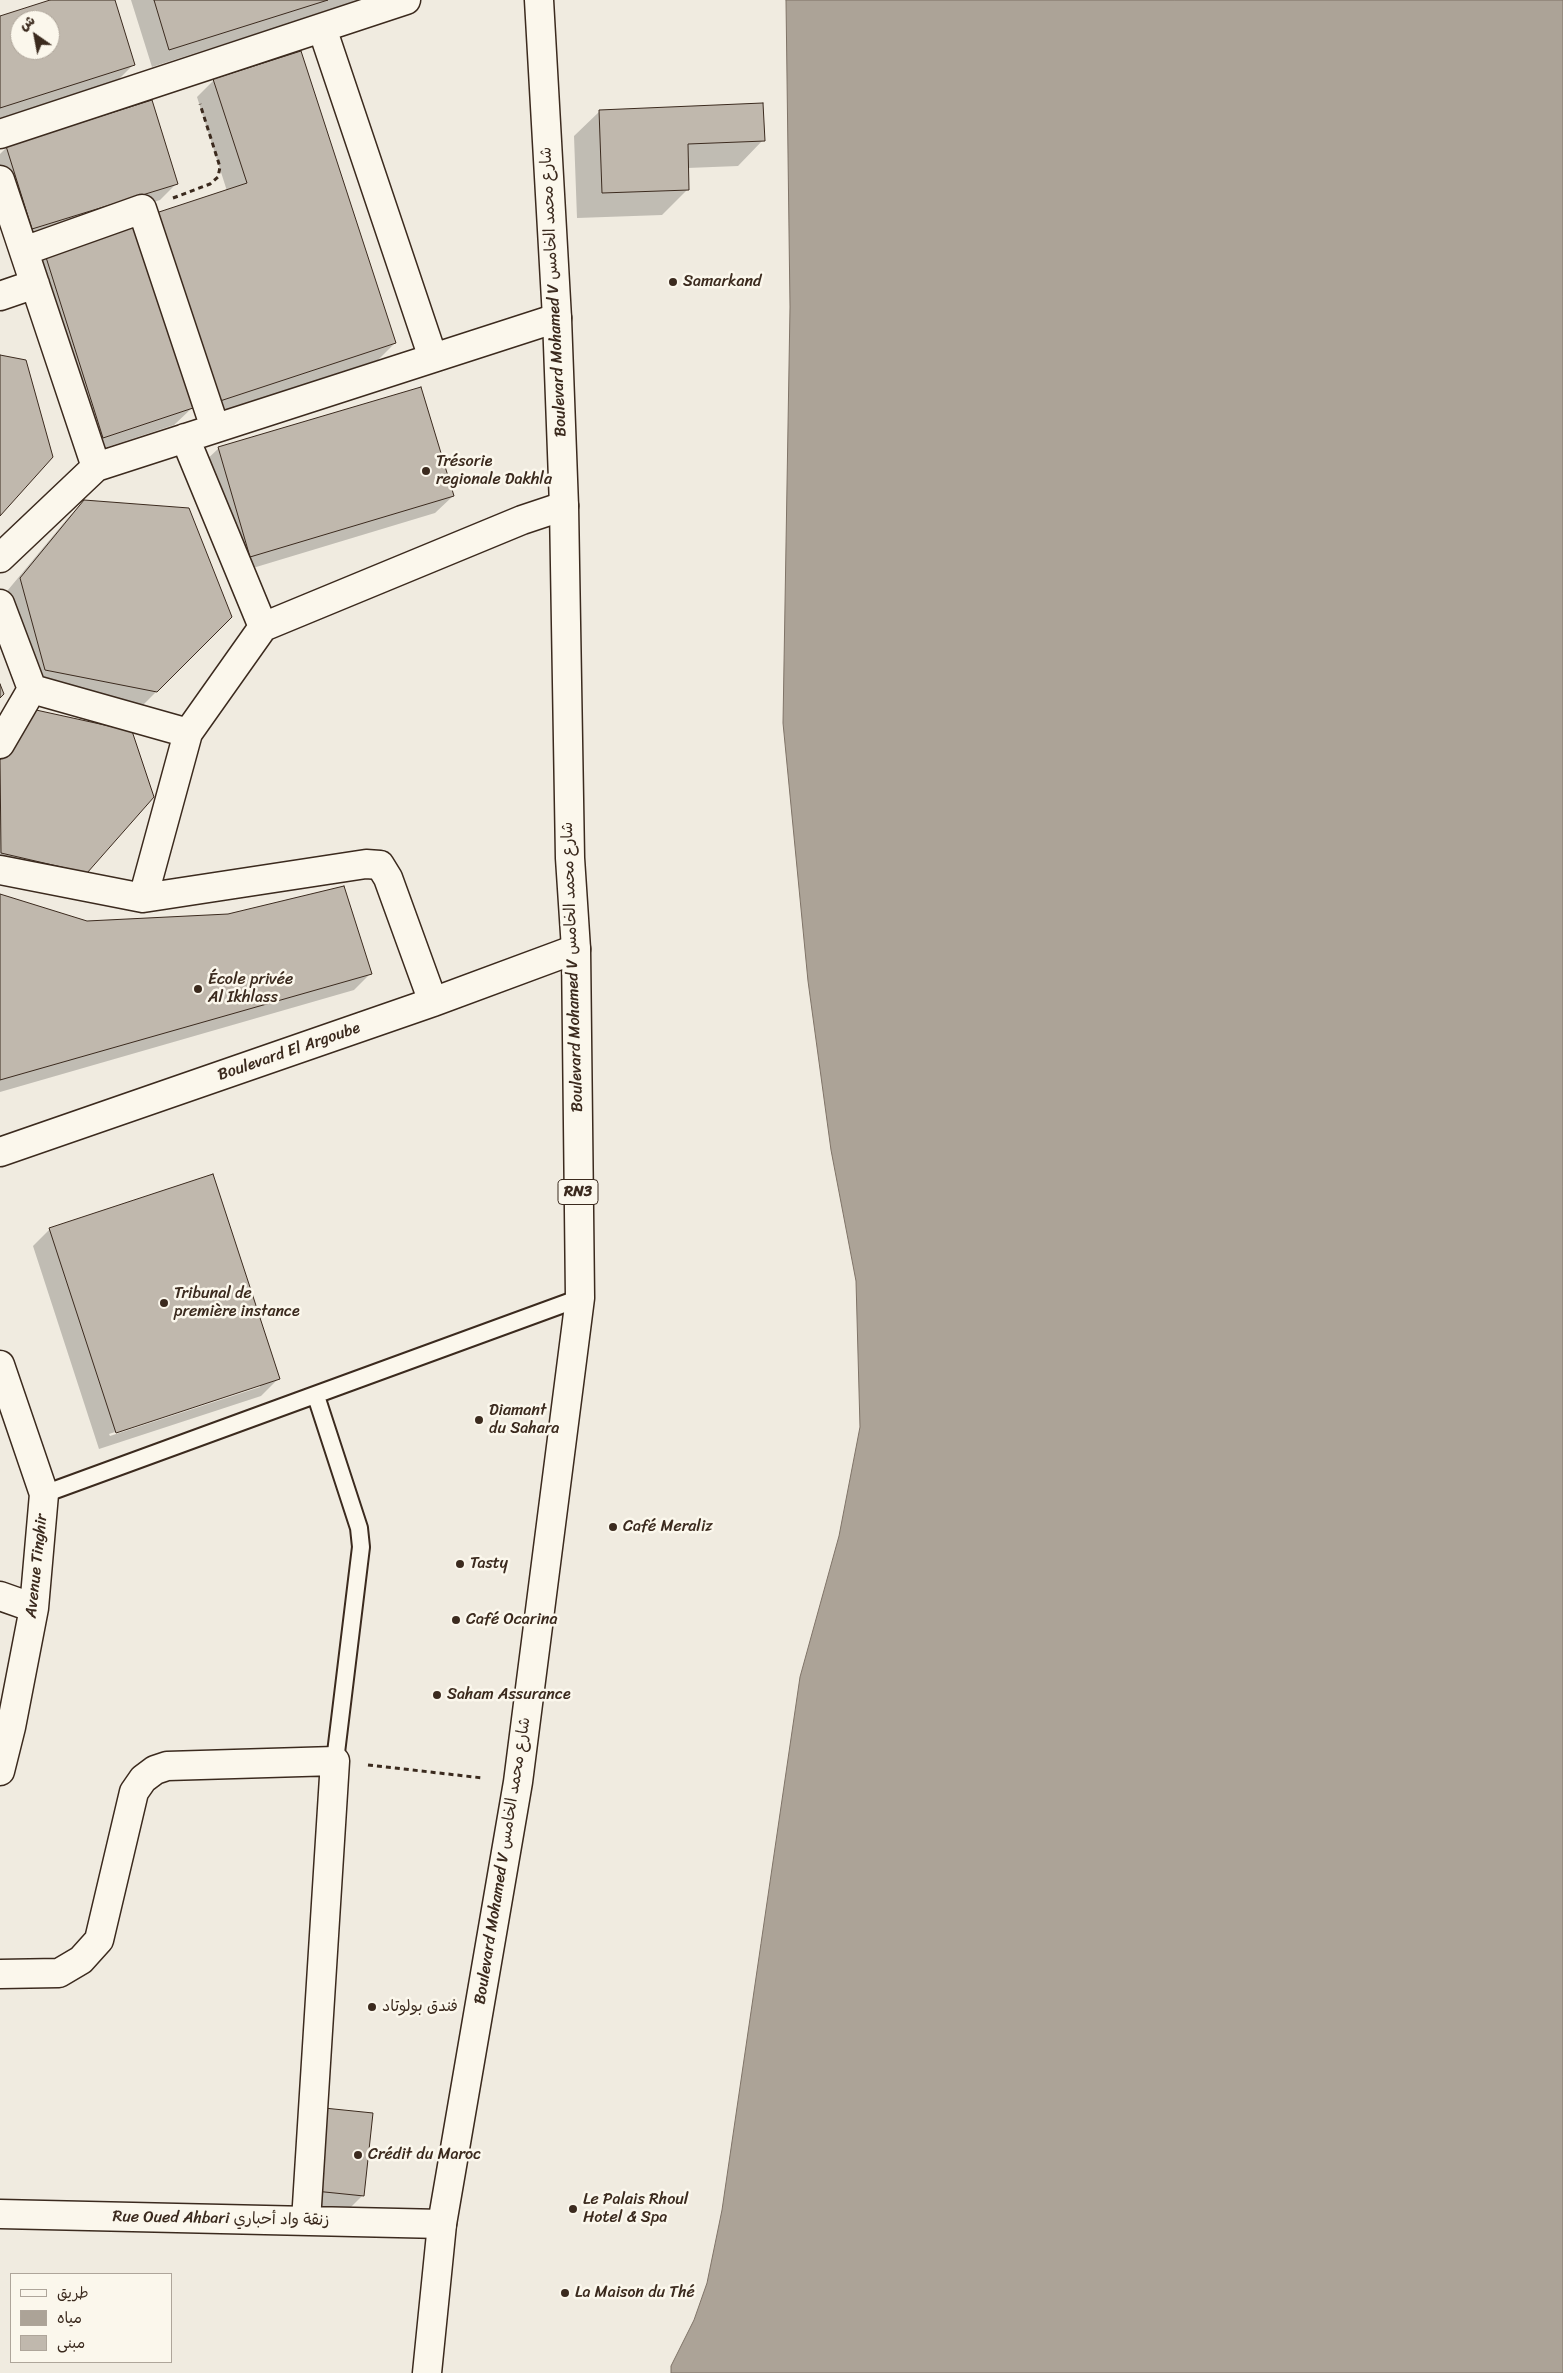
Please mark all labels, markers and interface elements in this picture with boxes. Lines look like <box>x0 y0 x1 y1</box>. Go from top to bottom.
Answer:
text: ش <box>14 8 40 38</box>
north arrow <box>10 10 60 60</box>
street label: Boulevard Mohamed V شارع محمد الخامس <box>537 146 571 438</box>
place label: Samarkand <box>683 272 762 292</box>
marker: Samarkand <box>667 276 679 288</box>
place label: Trésorie regionale Dakhla <box>436 452 552 490</box>
marker: Trésorie regionale Dakhla <box>420 465 432 477</box>
street label: Boulevard Mohamed V شارع محمد الخامس <box>558 821 588 1113</box>
place label: École privée Al Ikhlass <box>208 970 293 1008</box>
marker: École privée Al Ikhlass <box>192 983 204 995</box>
street label: Boulevard El Argoube <box>215 1019 363 1085</box>
road number: RN3 <box>558 1180 598 1204</box>
place label: Tribunal de première instance <box>174 1284 300 1322</box>
marker: Tribunal de première instance <box>158 1297 170 1309</box>
place label: Diamant du Sahara <box>489 1401 559 1439</box>
marker: Diamant du Sahara <box>473 1414 485 1426</box>
street label: Avenue Tinghir <box>22 1513 52 1619</box>
place label: Café Meraliz <box>623 1517 713 1537</box>
marker: Café Meraliz <box>607 1521 619 1533</box>
place label: Tasty <box>470 1554 508 1574</box>
marker: Tasty <box>454 1558 466 1570</box>
place label: Café Ocarina <box>466 1610 558 1630</box>
marker: Café Ocarina <box>450 1614 462 1626</box>
place label: Saham Assurance <box>447 1685 571 1705</box>
marker: Saham Assurance <box>431 1689 443 1701</box>
street label: Boulevard Mohamed V شارع محمد الخامس <box>471 1716 535 2006</box>
place label: فندق بولوتاد <box>382 1997 458 2017</box>
marker: فندق بولوتاد <box>366 2001 378 2013</box>
place label: Crédit du Maroc <box>368 2145 481 2165</box>
marker: Crédit du Maroc <box>352 2149 364 2161</box>
place label: Le Palais Rhoul Hotel & Spa <box>583 2190 688 2228</box>
marker: Le Palais Rhoul Hotel & Spa <box>567 2203 579 2215</box>
street label: Rue Oued Ahbari زنقة واد أحباري <box>112 2208 330 2230</box>
legend <box>10 2273 172 2363</box>
text: طريق <box>57 2280 89 2306</box>
place label: La Maison du Thé <box>575 2283 695 2303</box>
marker: La Maison du Thé <box>559 2287 571 2299</box>
text: مياه <box>57 2305 82 2331</box>
text: مبنى <box>57 2330 85 2356</box>

